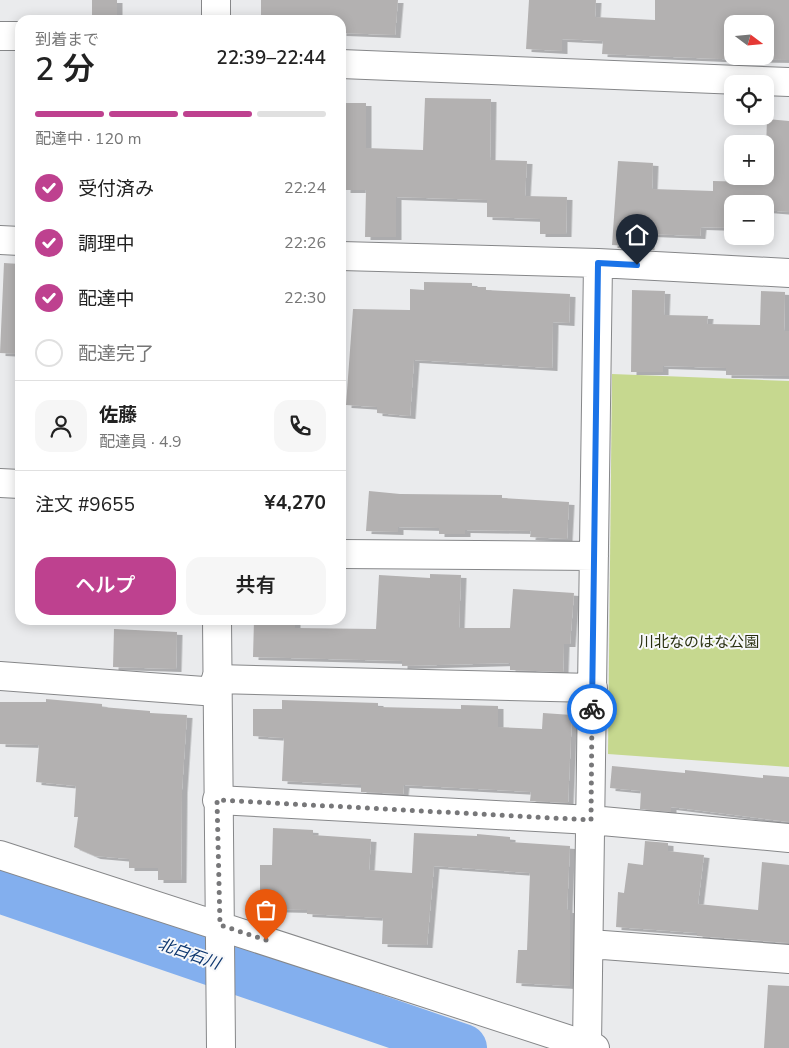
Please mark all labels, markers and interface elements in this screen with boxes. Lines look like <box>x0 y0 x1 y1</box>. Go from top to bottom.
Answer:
north arrow <box>724 15 774 65</box>
map controls <box>724 15 774 245</box>
text: 到着まで <box>35 29 99 51</box>
text: 22:39–22:44 <box>216 45 326 71</box>
text: 2 分 <box>35 48 95 91</box>
button: locate <box>724 75 774 125</box>
text: 配達中 · 120 m <box>35 128 141 150</box>
button: + <box>724 135 774 185</box>
icon: check <box>35 174 63 202</box>
text: 受付済み <box>78 176 154 202</box>
text: 22:24 <box>284 177 326 199</box>
button: − <box>724 195 774 245</box>
pin <box>616 214 658 265</box>
icon: home <box>623 221 651 249</box>
icon: check <box>35 229 63 257</box>
text: 調理中 <box>78 231 135 257</box>
text: 22:26 <box>284 232 326 254</box>
icon: check <box>35 284 63 312</box>
text: 配達中 <box>78 286 135 312</box>
text: 22:30 <box>284 287 326 309</box>
text: 配達完了 <box>78 341 154 367</box>
button: person <box>35 400 87 452</box>
button: phone <box>274 400 326 452</box>
text: 佐藤 <box>99 402 137 428</box>
text: 配達員 · 4.9 <box>99 431 182 453</box>
text: ¥4,270 <box>264 490 326 516</box>
text: 注文 #9655 <box>35 492 135 518</box>
button: ヘルプ <box>35 557 176 615</box>
button: 共有 <box>186 557 326 615</box>
park label: 川北なのはな公園 <box>639 632 759 652</box>
courier <box>567 684 617 734</box>
icon: bike <box>578 695 606 723</box>
pin <box>245 889 287 940</box>
icon: bag <box>252 896 280 924</box>
water label: 北白石川 <box>155 933 225 975</box>

